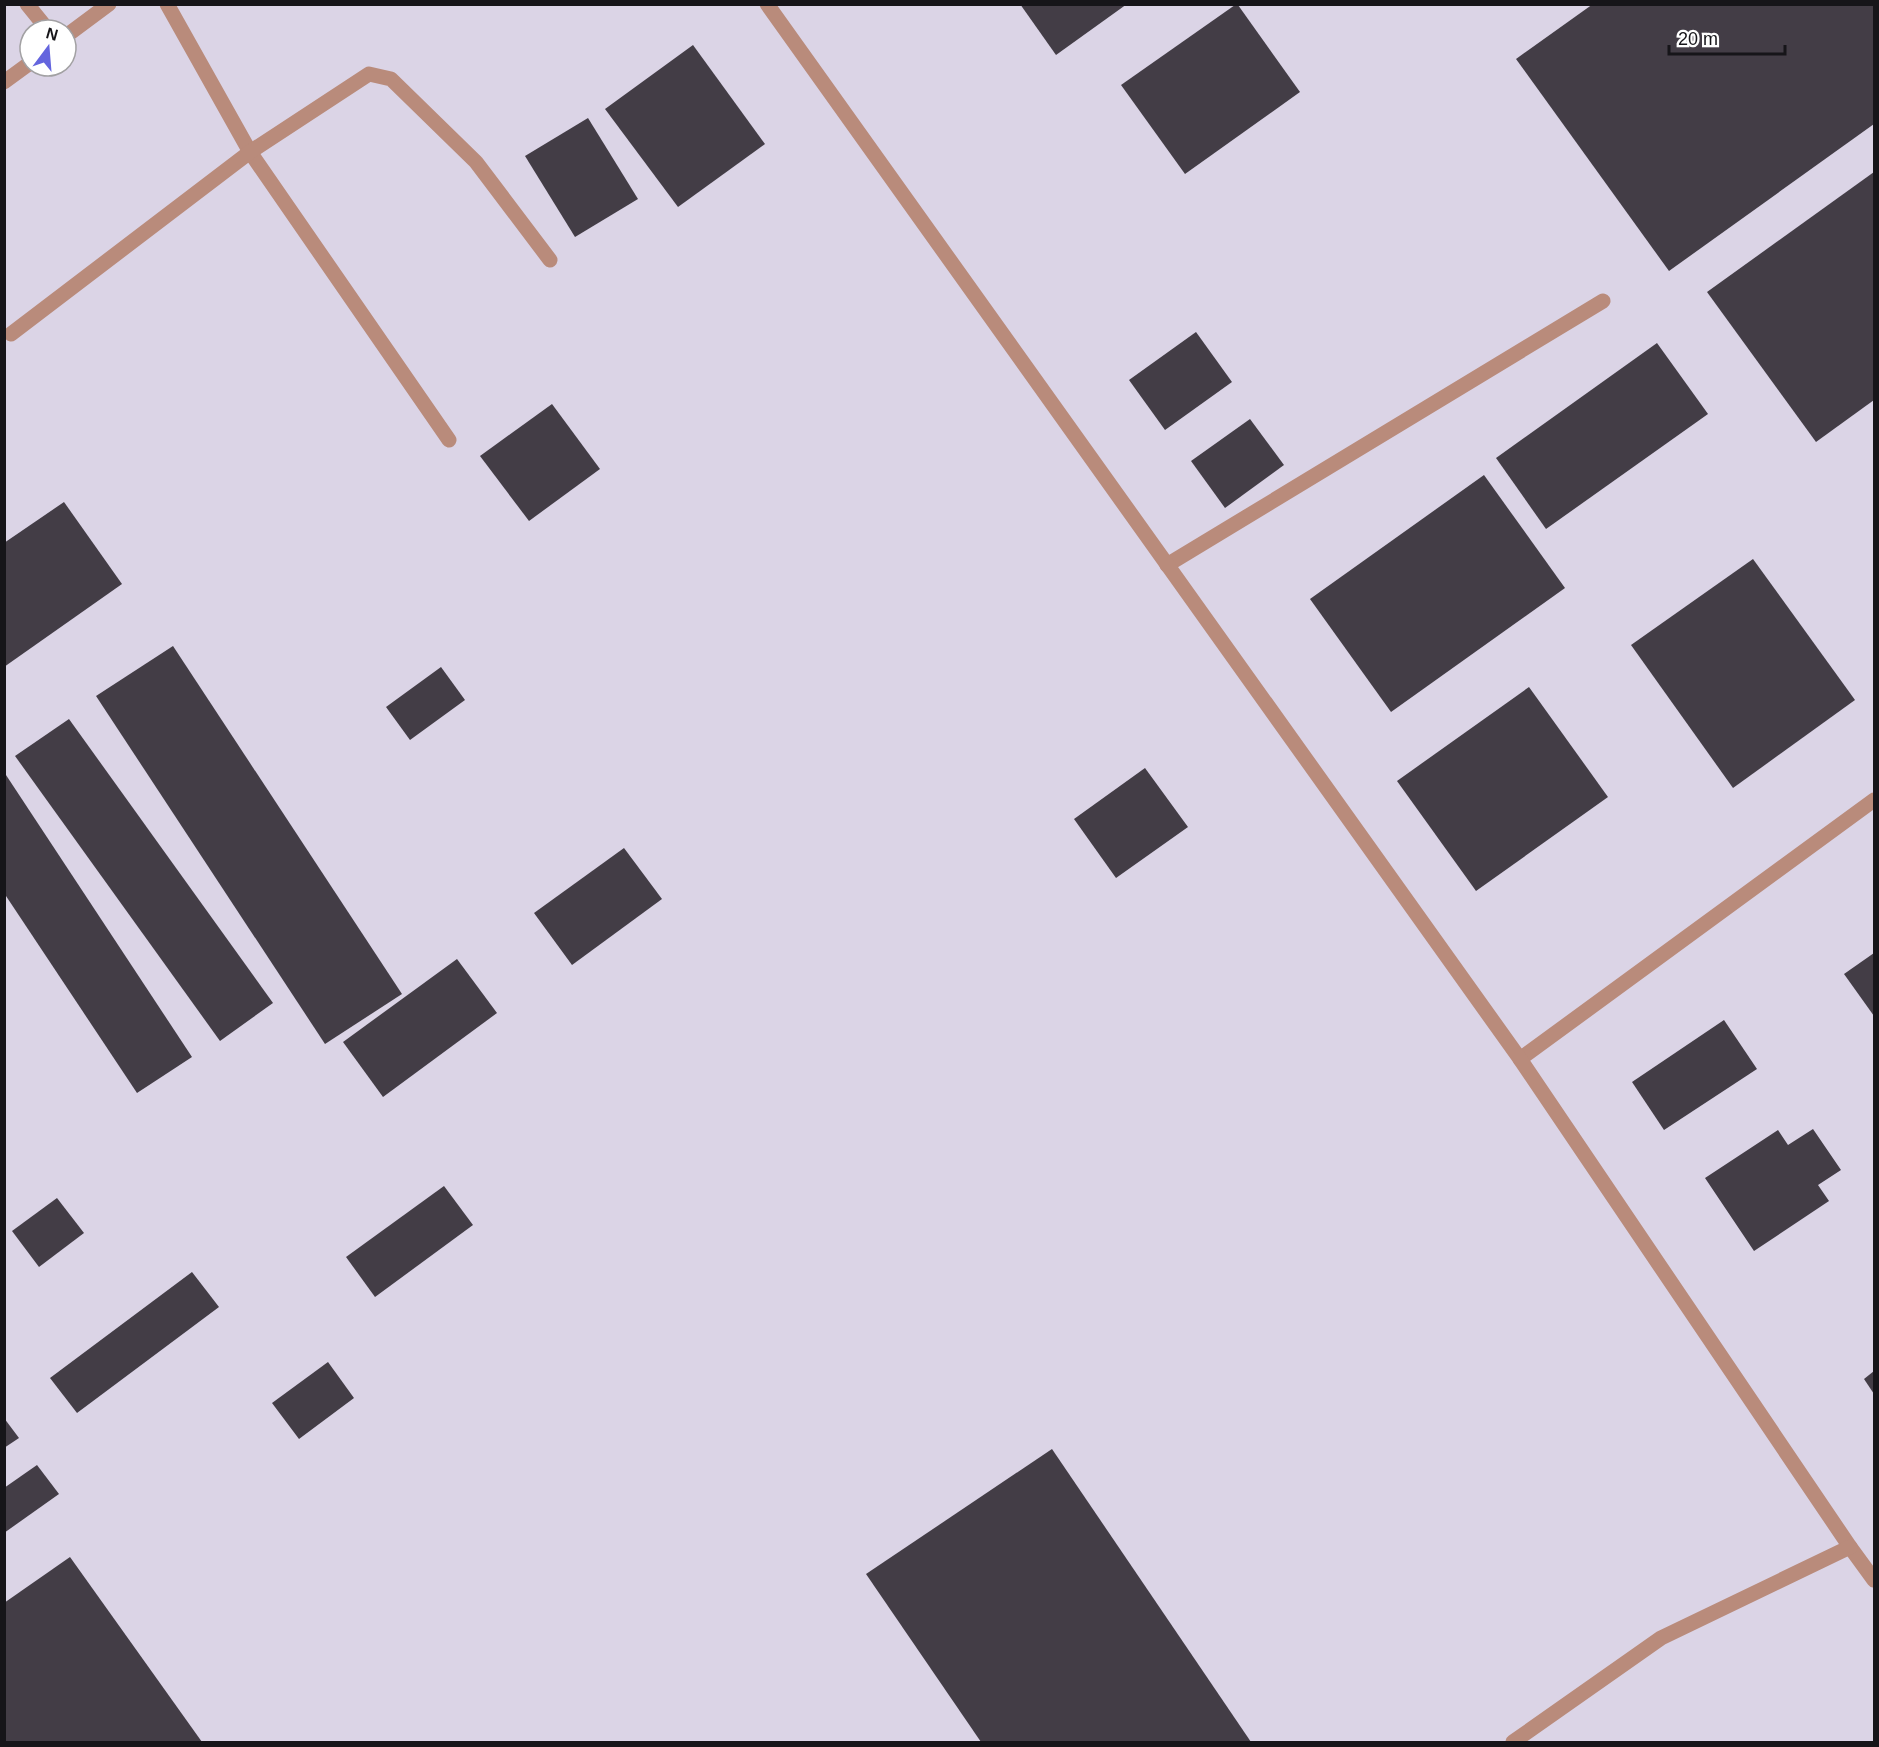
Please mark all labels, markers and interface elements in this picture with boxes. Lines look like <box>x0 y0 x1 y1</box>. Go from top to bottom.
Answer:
north arrow <box>18 18 78 78</box>
scale bar <box>1669 18 1784 56</box>
text: N <box>44 24 60 44</box>
text: 20 m <box>1678 29 1718 49</box>

